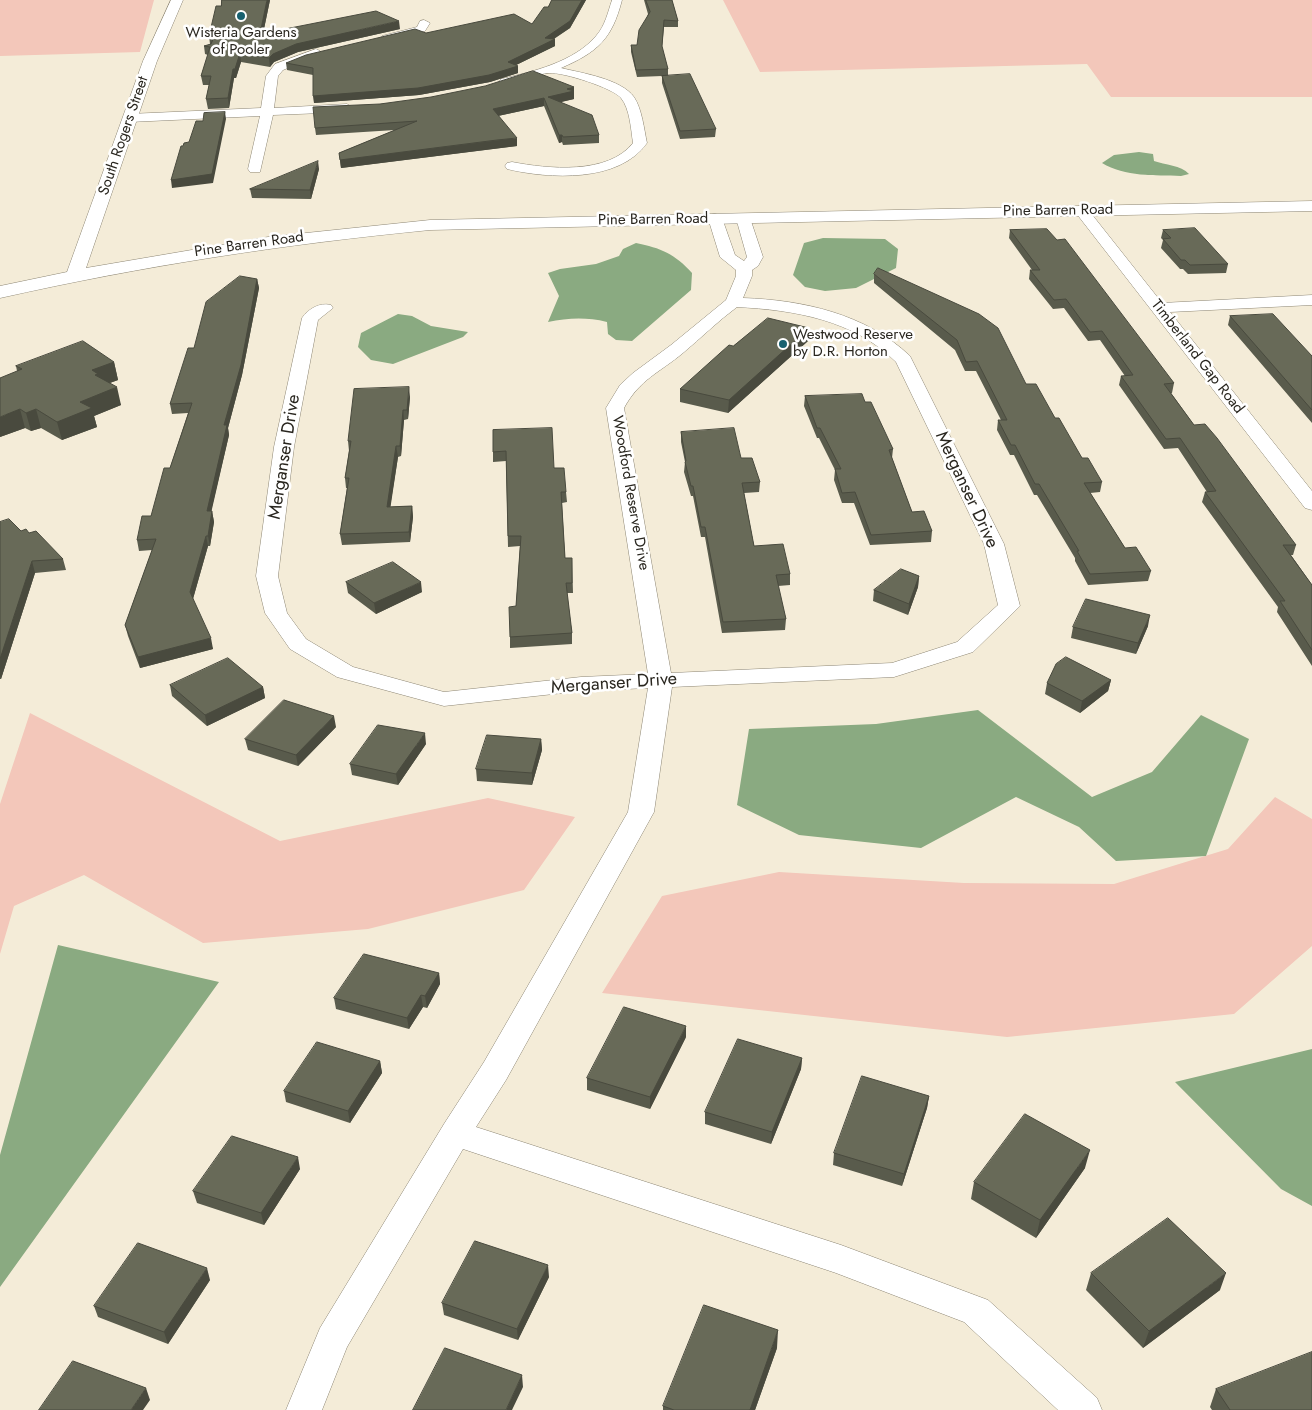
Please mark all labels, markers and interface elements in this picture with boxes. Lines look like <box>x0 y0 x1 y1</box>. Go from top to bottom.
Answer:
marker: Wisteria Gardens of Pooler <box>235 10 247 22</box>
place label: Wisteria Gardens of Pooler <box>185 24 297 59</box>
street label: South Rogers Street <box>95 74 153 198</box>
street label: Pine Barren Road <box>1003 201 1113 221</box>
street label: Pine Barren Road <box>598 210 708 230</box>
street label: Pine Barren Road <box>193 228 305 262</box>
street label: Timberland Gap Road <box>1147 296 1247 418</box>
place label: Westwood Reserve by D.R. Horton <box>793 326 913 361</box>
marker: Westwood Reserve by D.R. Horton <box>777 338 789 350</box>
street label: Merganser Drive <box>264 393 306 521</box>
street label: Woodford Reserve Drive <box>608 414 652 572</box>
street label: Merganser Drive <box>930 428 1002 552</box>
street label: Merganser Drive <box>550 669 678 699</box>

